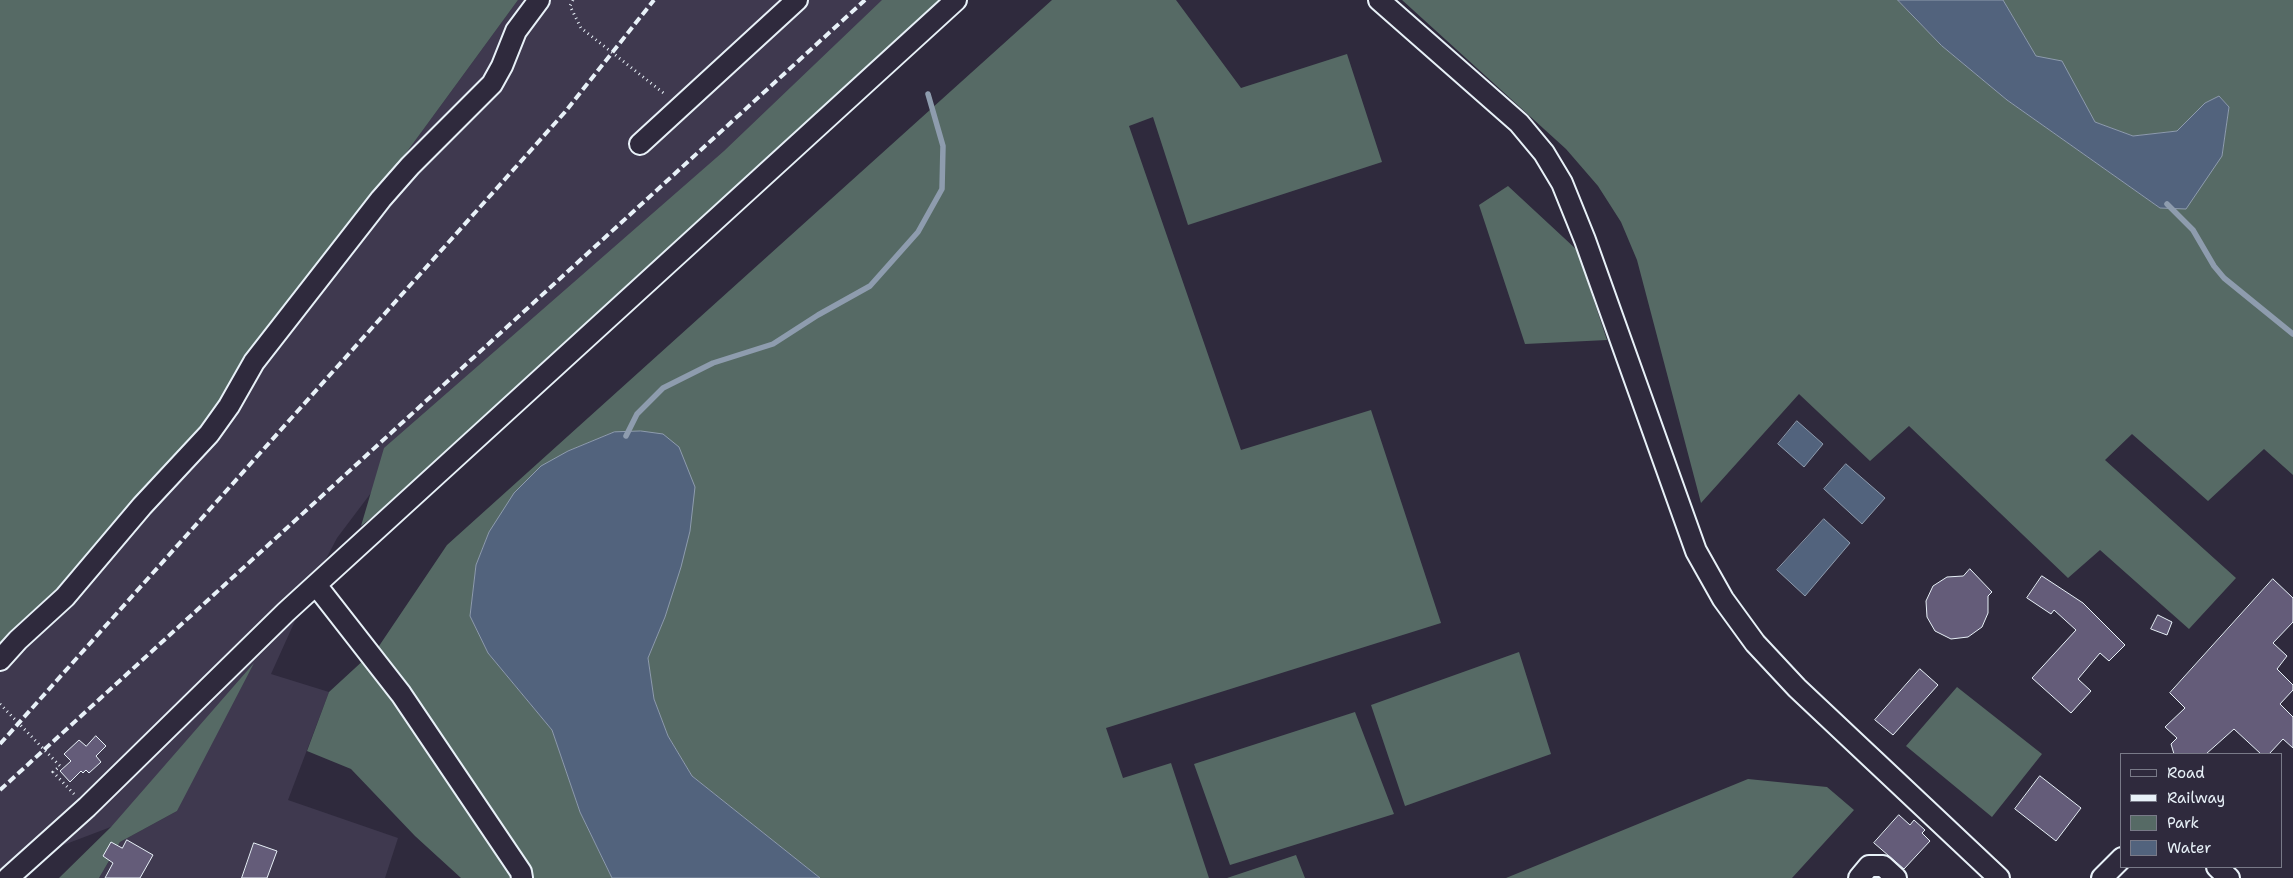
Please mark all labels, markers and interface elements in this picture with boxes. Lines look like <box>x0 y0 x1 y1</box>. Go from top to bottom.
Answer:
legend <box>2120 753 2283 868</box>
text: Road <box>2167 763 2205 783</box>
text: Railway <box>2167 788 2225 808</box>
text: Park <box>2167 813 2199 833</box>
text: Water <box>2167 838 2211 858</box>

